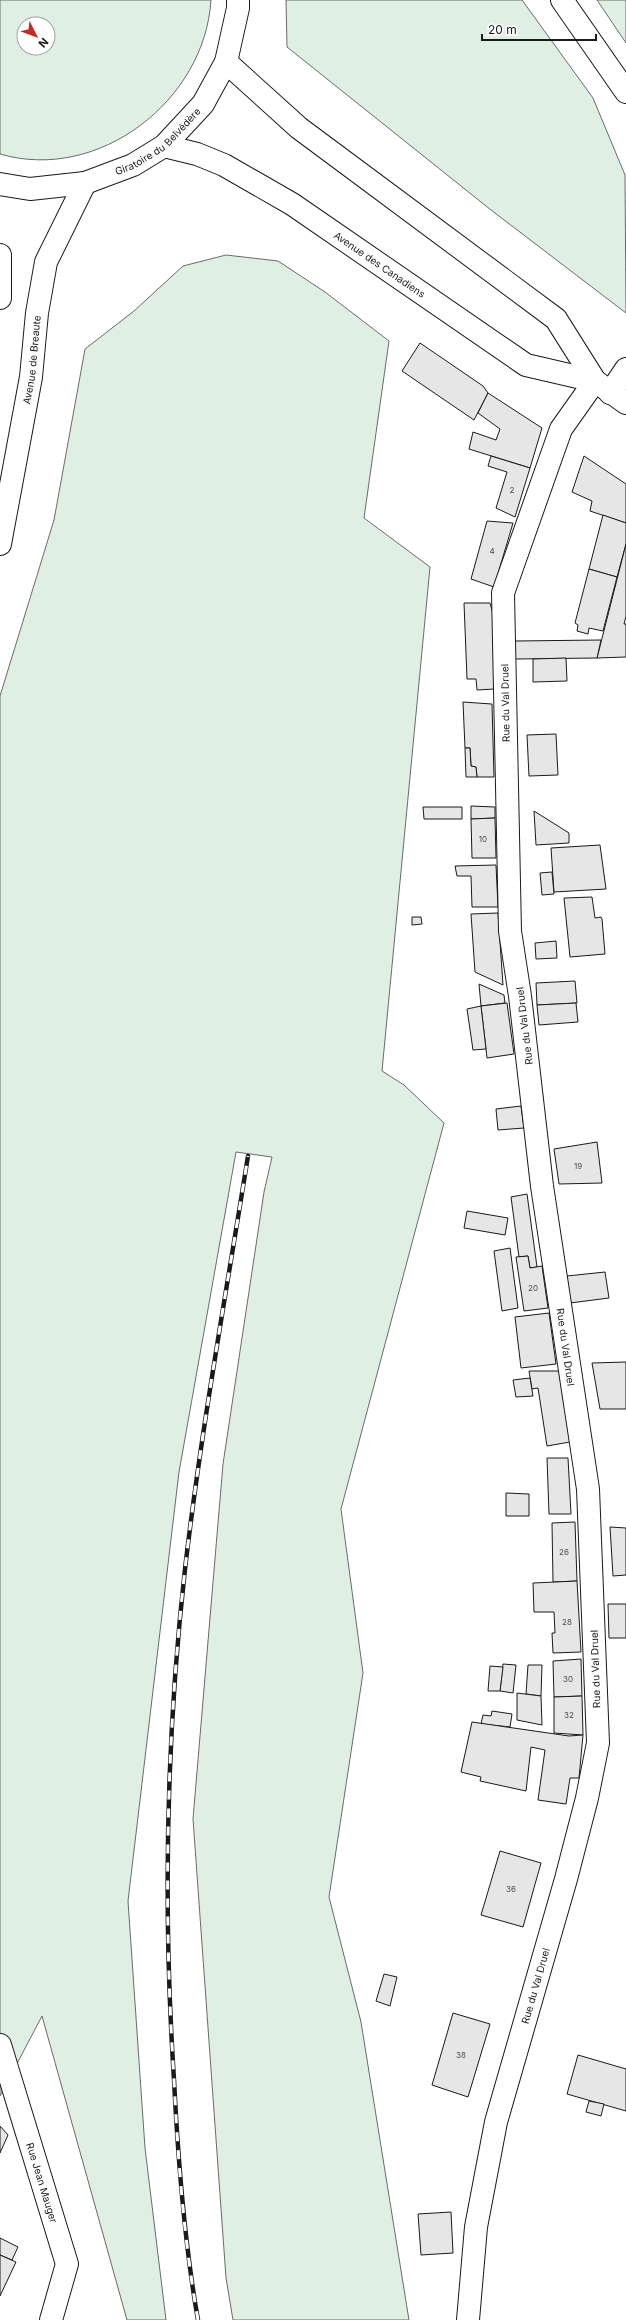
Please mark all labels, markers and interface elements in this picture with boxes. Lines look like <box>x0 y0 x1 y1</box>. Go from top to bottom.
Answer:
north arrow <box>16 16 56 56</box>
scale bar <box>482 16 596 42</box>
text: 20 m <box>488 22 517 37</box>
text: N <box>35 35 51 50</box>
street label: Giratoire du Belvédère <box>113 105 203 177</box>
street label: Avenue des Canadiens <box>332 229 428 300</box>
street label: Avenue de Breaute <box>20 315 43 405</box>
house number: 2 <box>510 485 515 495</box>
house number: 4 <box>489 546 495 556</box>
street label: Rue du Val Druel <box>498 664 512 742</box>
house number: 10 <box>479 834 487 844</box>
street label: Rue du Val Druel <box>513 986 535 1066</box>
house number: 19 <box>574 1161 582 1171</box>
house number: 20 <box>528 1283 538 1293</box>
street label: Rue du Val Druel <box>555 1307 577 1387</box>
house number: 26 <box>559 1547 569 1557</box>
house number: 28 <box>562 1617 572 1627</box>
street label: Rue du Val Druel <box>588 1630 602 1708</box>
house number: 30 <box>563 1674 573 1684</box>
house number: 32 <box>564 1710 574 1720</box>
house number: 36 <box>506 1884 516 1894</box>
street label: Rue du Val Druel <box>519 1946 552 2025</box>
house number: 38 <box>456 2050 466 2060</box>
street label: Rue Jean Mauger <box>24 2141 60 2225</box>

